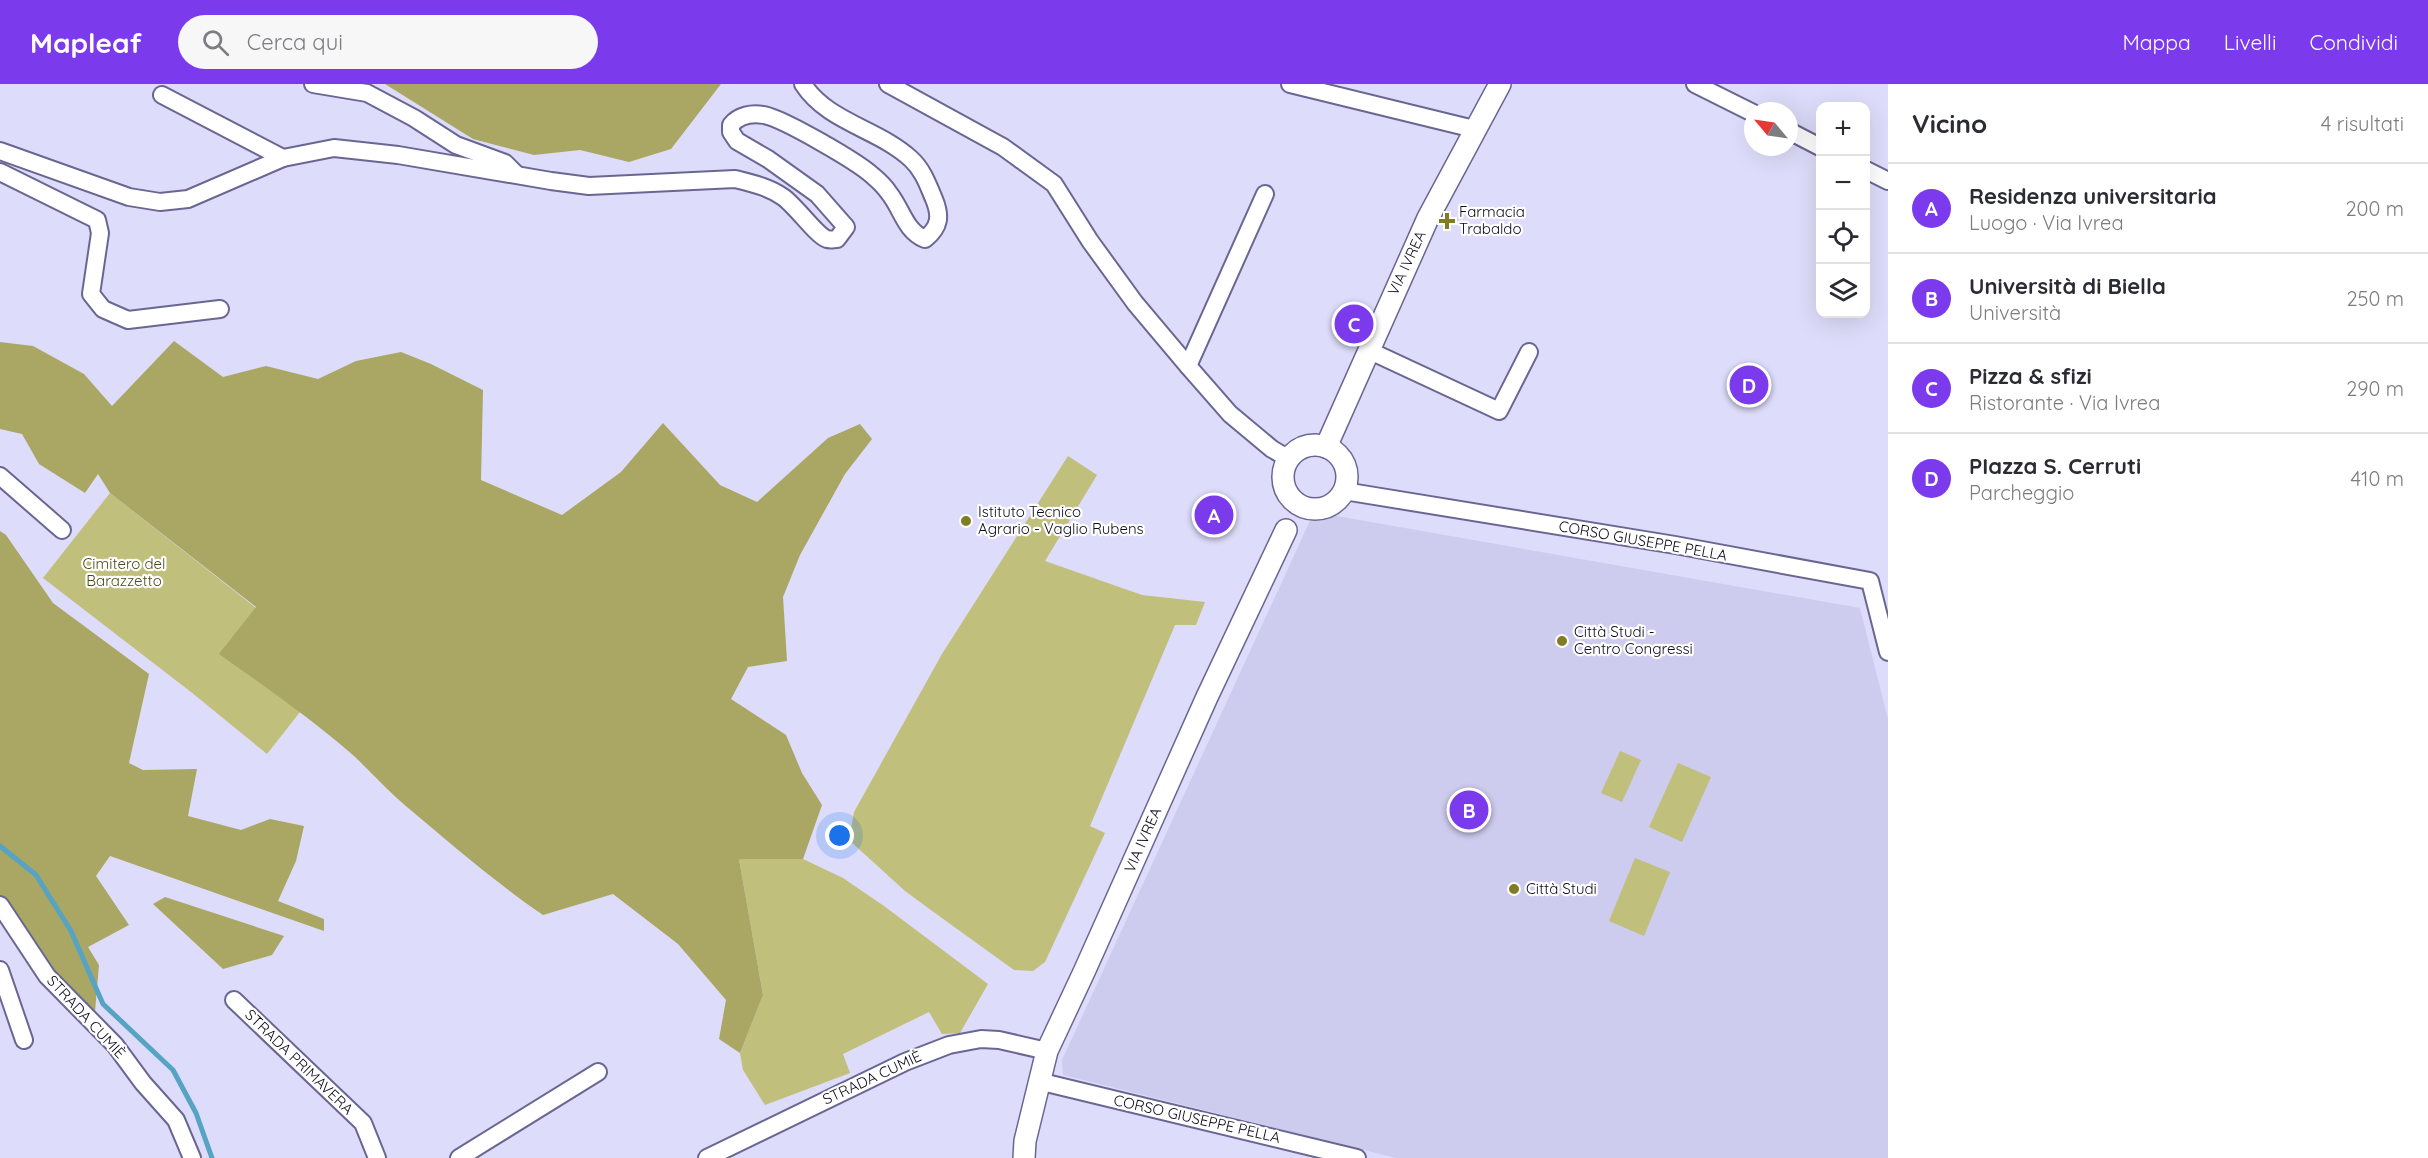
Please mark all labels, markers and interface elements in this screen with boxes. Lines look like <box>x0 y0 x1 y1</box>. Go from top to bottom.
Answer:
search box <box>178 15 598 69</box>
text: Mapleaf <box>30 25 142 60</box>
icon: search <box>199 26 232 59</box>
text: Cerca qui <box>247 28 343 56</box>
text: Mappa <box>2122 29 2191 55</box>
text: Livelli <box>2224 29 2276 55</box>
text: Condividi <box>2309 29 2398 55</box>
north arrow <box>1744 102 1798 156</box>
map controls <box>1816 102 1870 318</box>
button: + <box>1816 102 1870 156</box>
text: Vicino <box>1912 107 1987 140</box>
text: 4 risultati <box>2321 111 2404 136</box>
button: − <box>1816 156 1870 210</box>
text: Residenza universitaria <box>1969 182 2216 210</box>
text: A <box>1925 196 1938 221</box>
text: 200 m <box>2345 196 2404 221</box>
place label: Farmacia Trabaldo <box>1459 202 1525 238</box>
button: locate <box>1816 210 1870 264</box>
text: Luogo · Via Ivrea <box>1969 210 2124 235</box>
marker: Farmacia Trabaldo <box>1440 214 1454 228</box>
street label: VIA IVREA <box>1383 227 1430 298</box>
button: layers <box>1816 264 1870 318</box>
text: Università di Biella <box>1969 272 2166 300</box>
text: B <box>1925 286 1938 311</box>
text: 250 m <box>2346 286 2404 311</box>
text: Università <box>1969 300 2061 325</box>
pin: C <box>1334 302 1374 346</box>
pin: D <box>1730 362 1768 408</box>
text: Pizza & sfizi <box>1969 362 2092 390</box>
text: C <box>1925 376 1938 401</box>
text: 290 m <box>2346 376 2404 401</box>
text: Ristorante · Via Ivrea <box>1969 390 2160 415</box>
text: PIazza S. Cerruti <box>1969 452 2141 480</box>
text: D <box>1924 466 1939 491</box>
text: 410 m <box>2351 466 2404 491</box>
text: Parcheggio <box>1969 480 2074 505</box>
pin: A <box>1194 492 1234 538</box>
place label: Istituto Tecnico Agrario - Vaglio Rubens <box>978 502 1144 538</box>
marker: Istituto Tecnico Agrario - Vaglio Rubens <box>959 514 973 528</box>
street label: CORSO GIUSEPPE PELLA <box>1557 516 1729 565</box>
park label: Cimitero del Barazzetto <box>83 554 166 590</box>
place label: Città Studi - Centro Congressi <box>1574 622 1693 658</box>
marker: Città Studi - Centro Congressi <box>1555 634 1569 648</box>
pin: B <box>1450 788 1488 832</box>
street label: VIA IVREA <box>1120 804 1165 875</box>
your location <box>825 821 854 850</box>
place label: Città Studi <box>1526 879 1597 898</box>
marker: Città Studi <box>1507 882 1521 896</box>
street label: STRADA CUMIÈ <box>43 971 130 1062</box>
street label: STRADA PRIMAVERA <box>241 1005 358 1119</box>
street label: STRADA CUMIÈ <box>819 1046 924 1109</box>
street label: CORSO GIUSEPPE PELLA <box>1112 1090 1283 1147</box>

